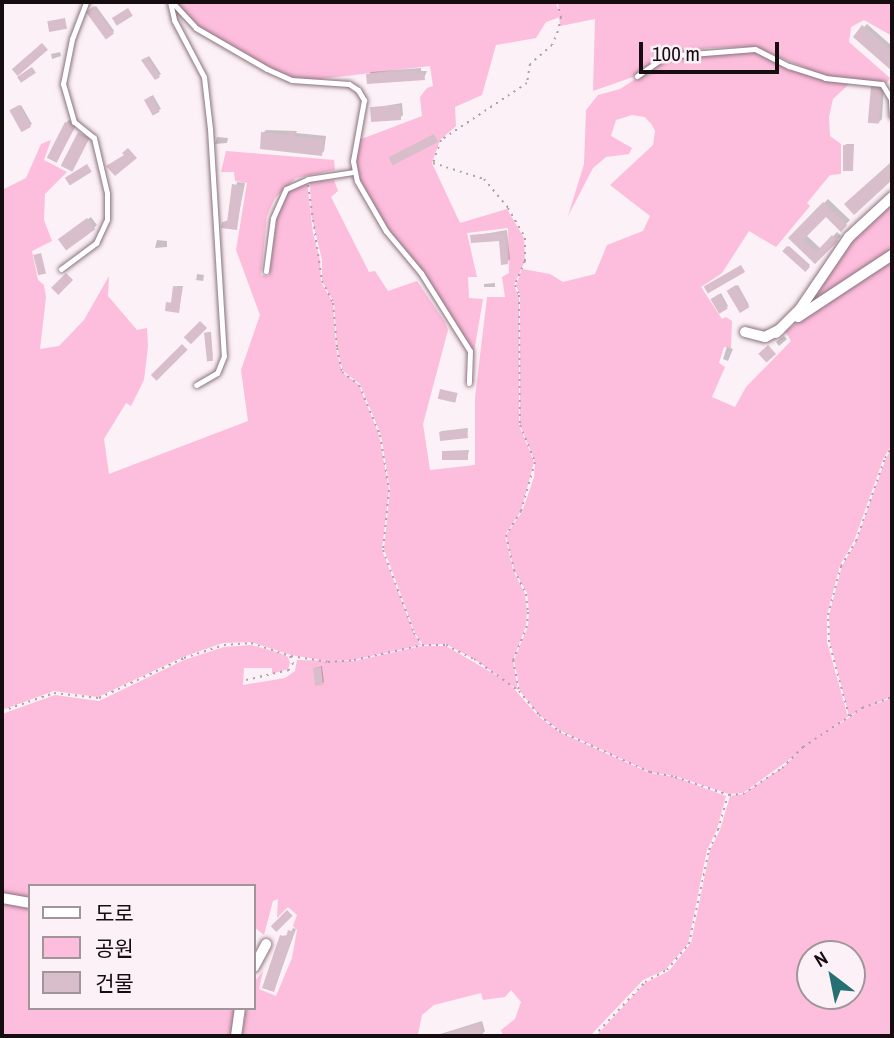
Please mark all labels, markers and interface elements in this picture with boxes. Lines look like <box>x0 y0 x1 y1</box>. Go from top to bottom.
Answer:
scale bar <box>642 28 782 72</box>
text: 100 m <box>652 39 700 68</box>
legend <box>28 884 256 1010</box>
text: 도로 <box>95 899 134 928</box>
text: 공원 <box>95 934 134 963</box>
north arrow <box>796 940 866 1010</box>
text: N <box>809 945 833 973</box>
text: 건물 <box>95 969 134 998</box>

